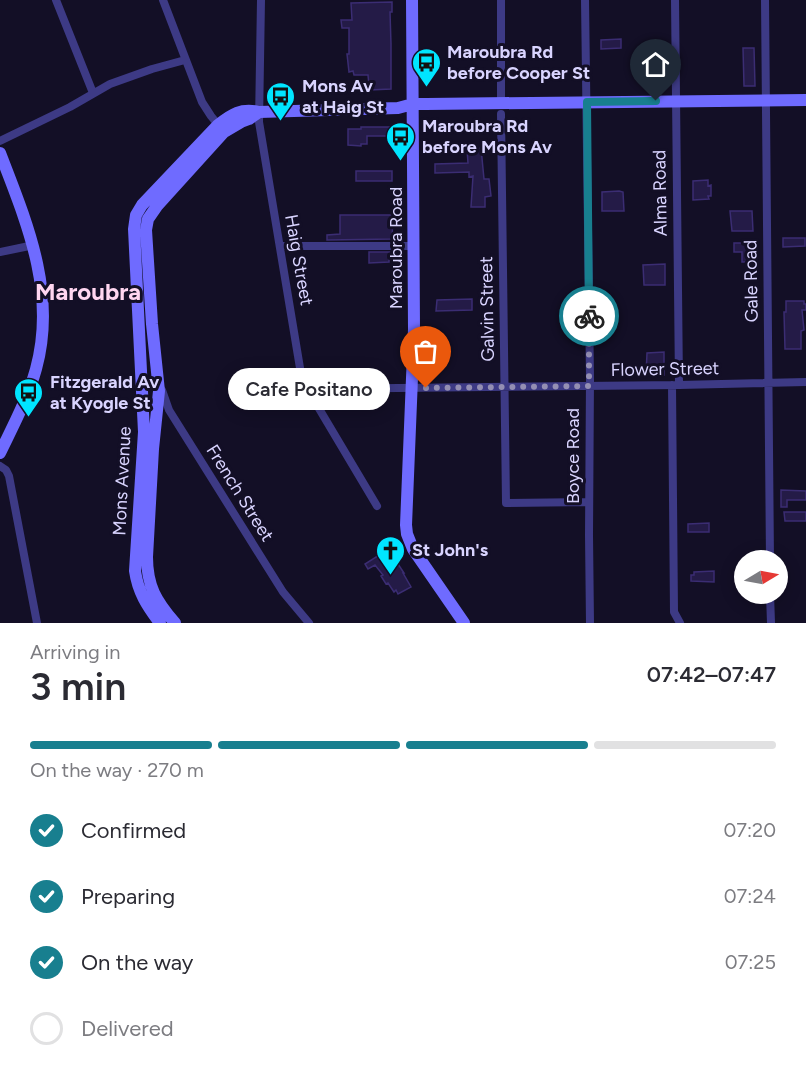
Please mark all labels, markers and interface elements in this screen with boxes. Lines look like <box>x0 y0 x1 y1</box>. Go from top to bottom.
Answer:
pin <box>630 39 681 101</box>
place label: Maroubra Rd before Cooper St <box>447 41 590 84</box>
bus stop icon: Maroubra Rd before Cooper St <box>410 46 442 88</box>
icon: home <box>639 48 672 81</box>
place label: Mons Av at Haig St <box>302 75 384 118</box>
bus stop icon: Mons Av at Haig St <box>265 80 297 122</box>
place label: Maroubra Rd before Mons Av <box>422 115 552 158</box>
bus stop icon: Maroubra Rd before Mons Av <box>385 120 417 162</box>
street label: Alma Road <box>648 150 672 236</box>
street label: Maroubra Road <box>385 187 407 309</box>
street label: Haig Street <box>280 213 318 308</box>
street label: Gale Road <box>739 240 763 322</box>
street label: Galvin Street <box>475 256 499 362</box>
district label: Maroubra <box>35 277 141 306</box>
courier <box>559 286 619 346</box>
icon: bike <box>573 300 606 333</box>
pin <box>400 326 451 388</box>
icon: bag <box>409 335 442 368</box>
street label: Flower Street <box>611 357 720 381</box>
callout: Cafe Positano <box>228 367 390 409</box>
place label: Fitzgerald Av at Kyogle St <box>50 371 159 414</box>
bus stop icon: Fitzgerald Av at Kyogle St <box>13 376 45 418</box>
text: Cafe Positano <box>245 377 373 401</box>
street label: Boyce Road <box>562 408 584 504</box>
street label: Mons Avenue <box>108 426 136 536</box>
street label: French Street <box>201 440 279 546</box>
church icon: St John's <box>375 534 407 576</box>
place label: St John's <box>412 539 489 561</box>
north arrow <box>734 550 788 604</box>
map controls <box>734 550 788 604</box>
text: Arriving in <box>30 640 120 664</box>
text: 07:42–07:47 <box>647 661 776 688</box>
text: 3 min <box>30 663 126 710</box>
text: On the way · 270 m <box>30 758 204 782</box>
icon: check <box>30 814 63 847</box>
text: Confirmed <box>81 817 186 844</box>
text: 07:20 <box>723 818 776 842</box>
icon: check <box>30 880 63 913</box>
text: Preparing <box>81 883 175 910</box>
text: 07:24 <box>724 884 776 908</box>
icon: check <box>30 946 63 979</box>
text: On the way <box>81 949 193 976</box>
text: 07:25 <box>725 950 776 974</box>
text: Delivered <box>81 1015 174 1042</box>

